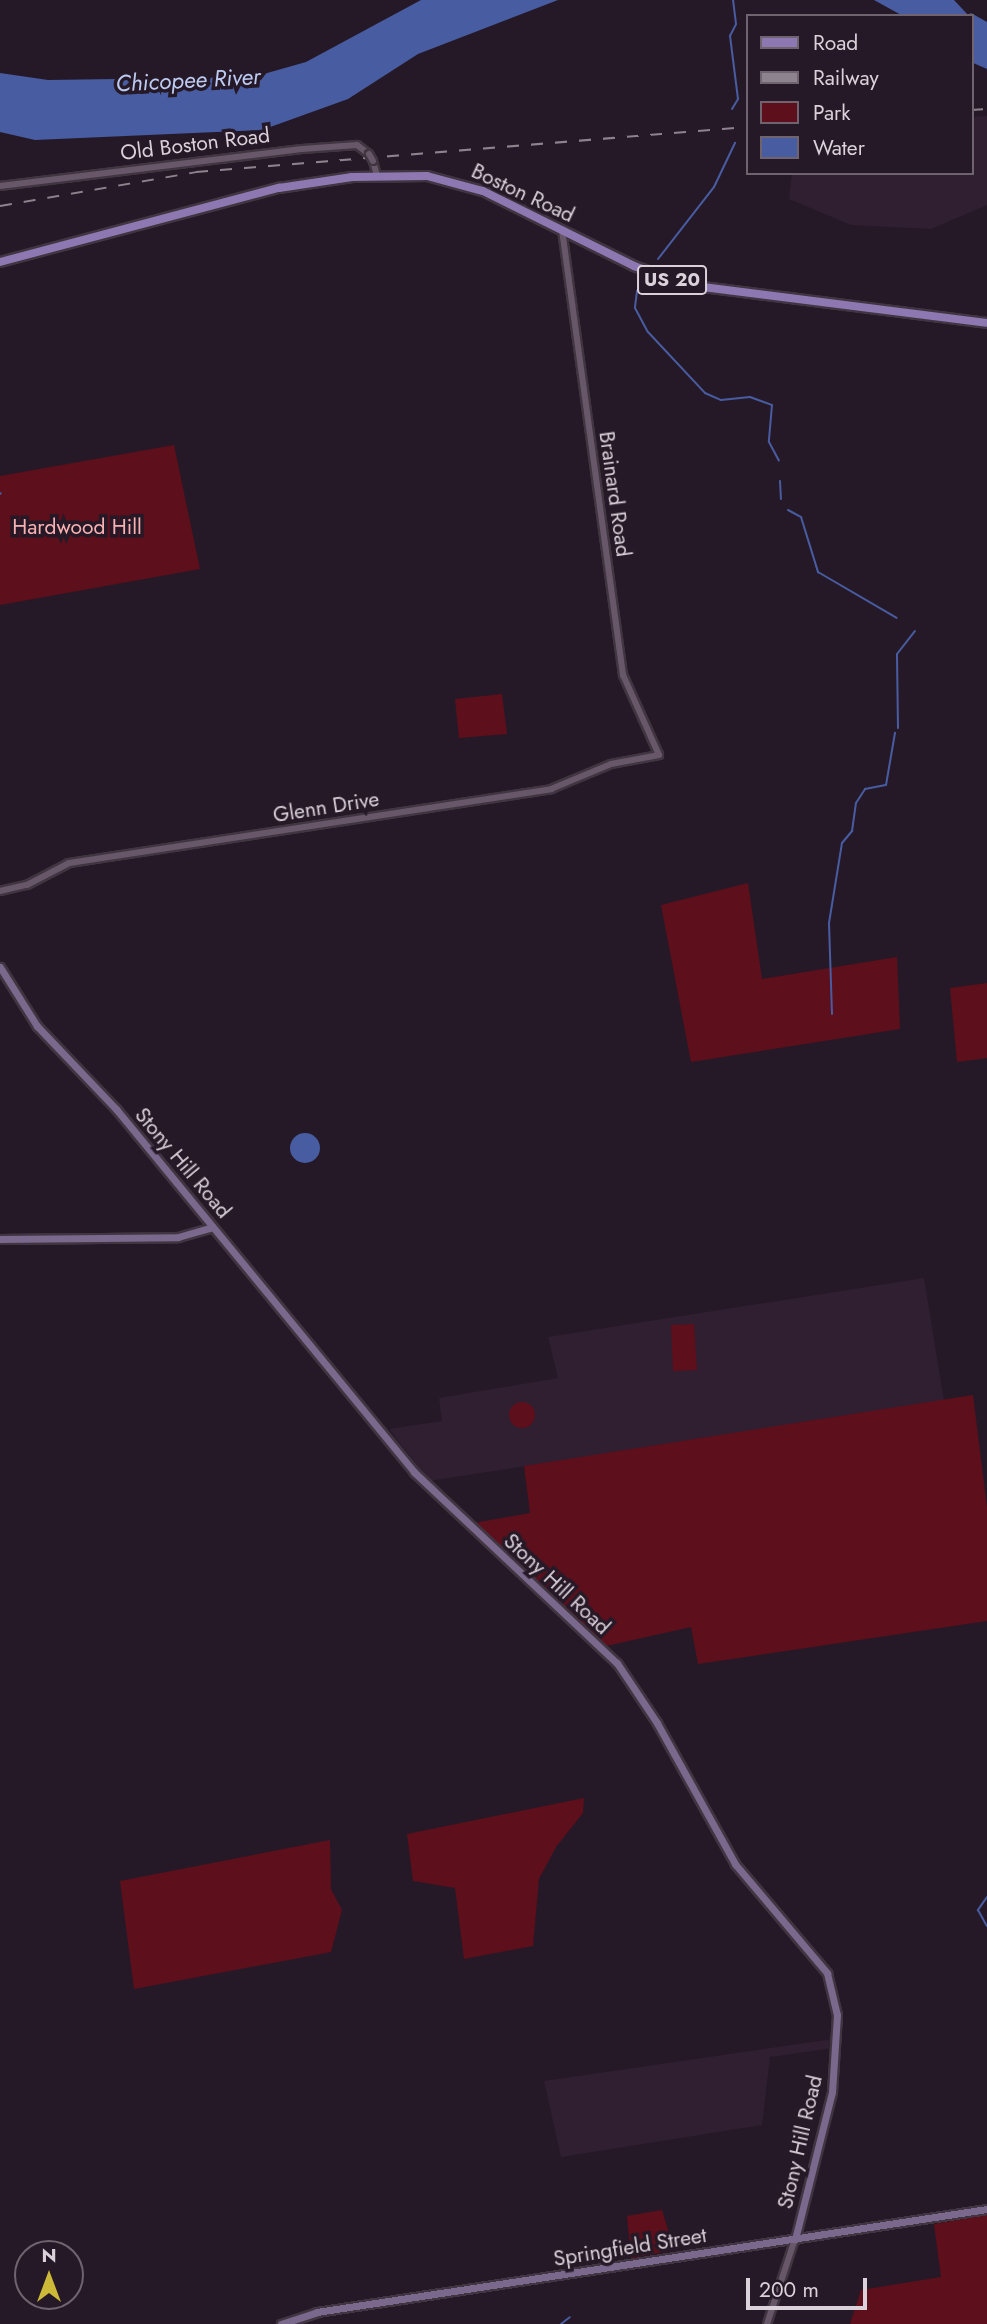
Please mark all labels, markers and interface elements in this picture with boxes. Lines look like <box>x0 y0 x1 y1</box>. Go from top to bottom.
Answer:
legend <box>746 14 973 175</box>
text: Road <box>813 28 858 58</box>
water label: Chicopee River <box>115 62 261 98</box>
text: Railway <box>813 63 879 93</box>
text: Park <box>813 98 850 128</box>
street label: Old Boston Road <box>119 122 271 166</box>
text: Water <box>813 133 865 163</box>
street label: Boston Road <box>467 158 579 228</box>
road number: US 20 <box>637 264 707 296</box>
street label: Brainard Road <box>594 430 636 558</box>
park label: Hardwood Hill <box>12 514 142 540</box>
street label: Glenn Drive <box>271 786 381 828</box>
street label: Stony Hill Road <box>130 1103 236 1223</box>
street label: Stony Hill Road <box>499 1528 615 1640</box>
street label: Stony Hill Road <box>772 2073 828 2211</box>
street label: Springfield Street <box>552 2222 708 2272</box>
north arrow <box>14 2240 84 2310</box>
text: N <box>41 2242 57 2269</box>
scale bar <box>749 2264 870 2308</box>
text: 200 m <box>759 2275 819 2305</box>

